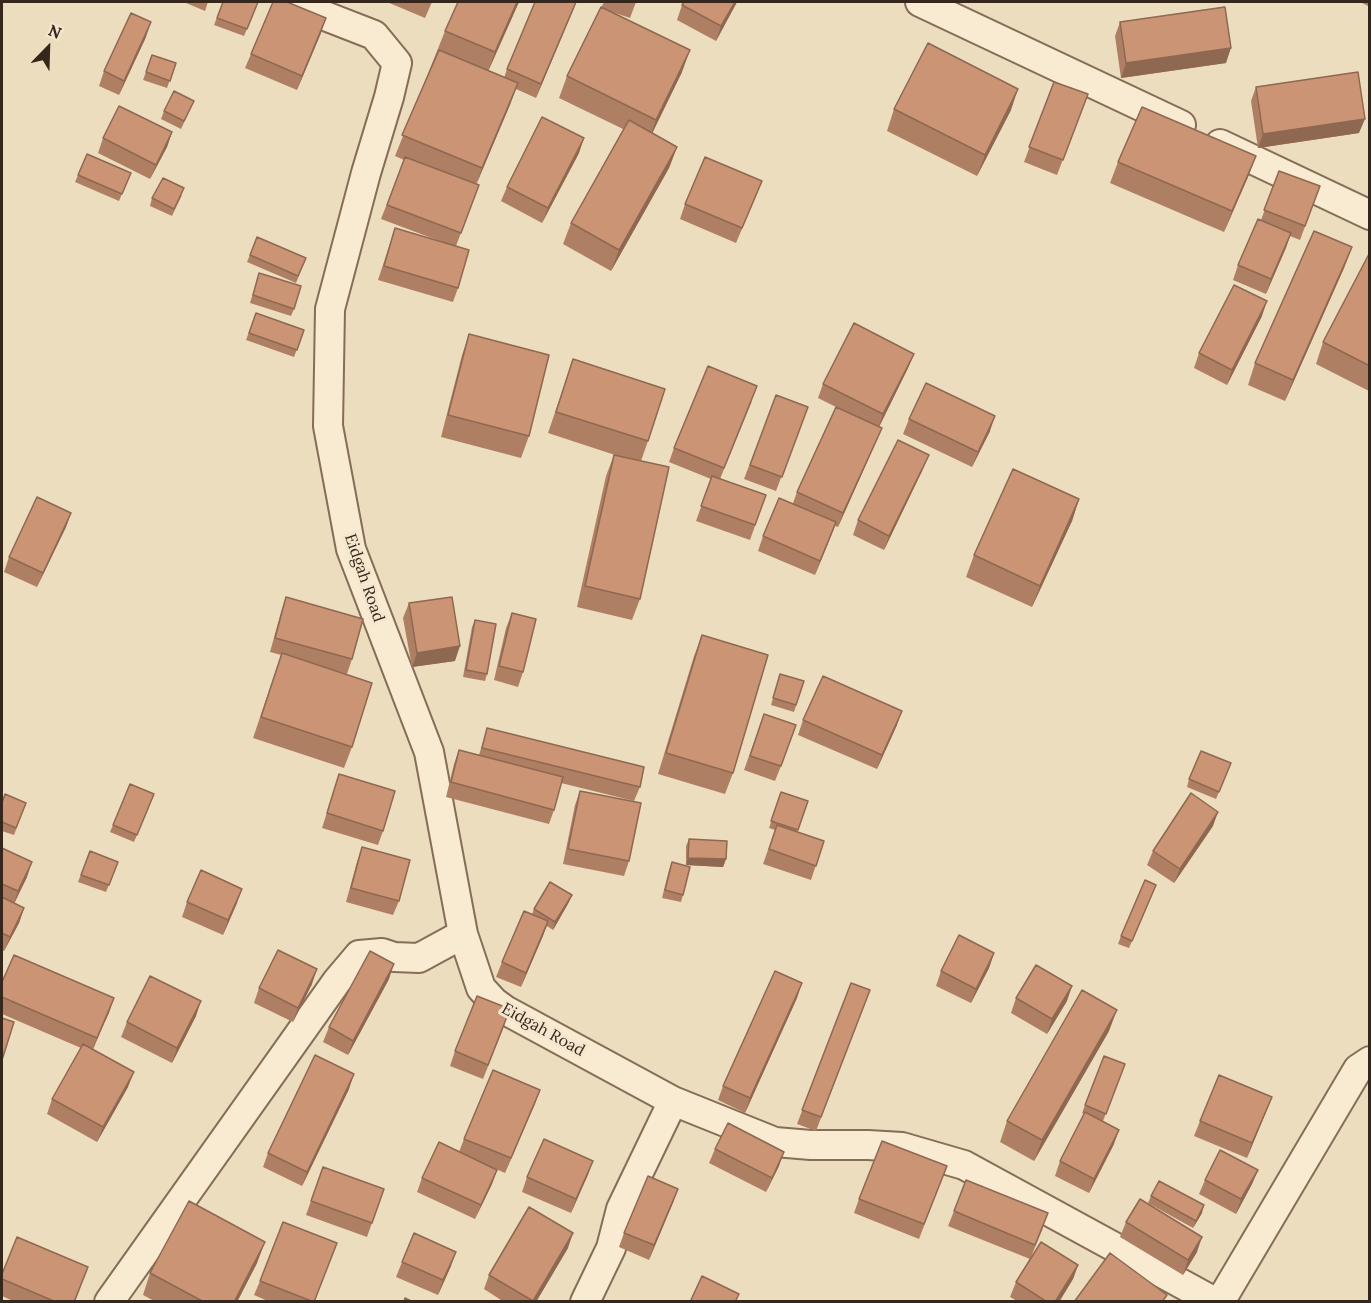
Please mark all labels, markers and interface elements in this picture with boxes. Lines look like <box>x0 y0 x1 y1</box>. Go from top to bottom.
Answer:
north arrow <box>18 18 78 78</box>
text: N <box>45 20 65 43</box>
street label: Eidgah Road <box>340 531 388 625</box>
street label: Eidgah Road <box>498 999 588 1061</box>

